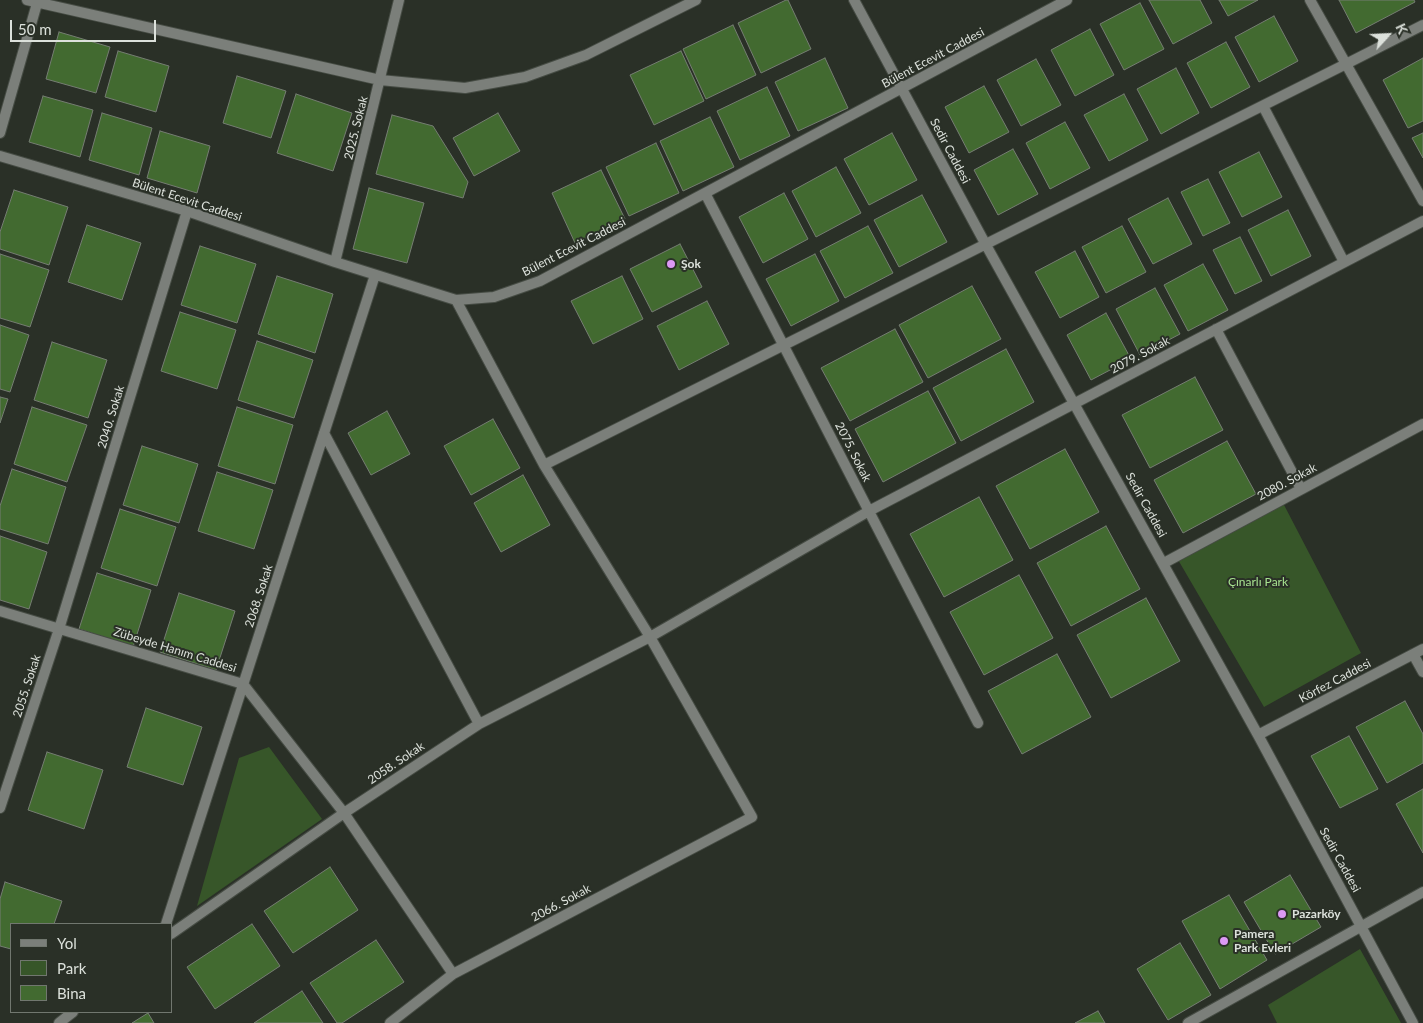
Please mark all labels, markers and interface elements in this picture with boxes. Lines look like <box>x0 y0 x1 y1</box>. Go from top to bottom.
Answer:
scale bar <box>12 10 159 42</box>
north arrow <box>1363 10 1413 60</box>
text: 50 m <box>18 20 52 38</box>
text: K <box>1392 20 1412 36</box>
street label: Bülent Ecevit Caddesi <box>879 25 987 91</box>
street label: 2025. Sokak <box>341 95 371 161</box>
street label: Sedir Caddesi <box>927 116 973 186</box>
street label: Bülent Ecevit Caddesi <box>130 176 244 224</box>
street label: Bülent Ecevit Caddesi <box>520 215 628 279</box>
place label: Şok <box>681 257 701 271</box>
marker: Şok <box>665 258 677 270</box>
street label: 2079. Sokak <box>1108 333 1172 377</box>
street label: 2040. Sokak <box>95 384 127 450</box>
street label: 2075. Sokak <box>832 420 874 484</box>
street label: 2080. Sokak <box>1255 460 1319 504</box>
street label: Sedir Caddesi <box>1122 470 1170 540</box>
street label: 2068. Sokak <box>242 563 276 629</box>
park label: Çınarlı Park <box>1228 575 1288 589</box>
street label: Zübeyde Hanım Caddesi <box>112 624 238 676</box>
street label: 2055. Sokak <box>10 653 44 719</box>
street label: Körfez Caddesi <box>1297 656 1373 706</box>
street label: 2058. Sokak <box>365 739 427 787</box>
street label: Sedir Caddesi <box>1316 825 1364 895</box>
street label: 2066. Sokak <box>529 881 593 925</box>
place label: Pazarköy <box>1292 907 1341 921</box>
marker: Pazarköy <box>1276 908 1288 920</box>
legend <box>10 923 172 1013</box>
place label: Pamera Park Evleri <box>1234 927 1291 955</box>
text: Yol <box>57 934 77 952</box>
marker: Pamera Park Evleri <box>1218 935 1230 947</box>
text: Park <box>57 959 86 977</box>
text: Bina <box>57 984 86 1002</box>

